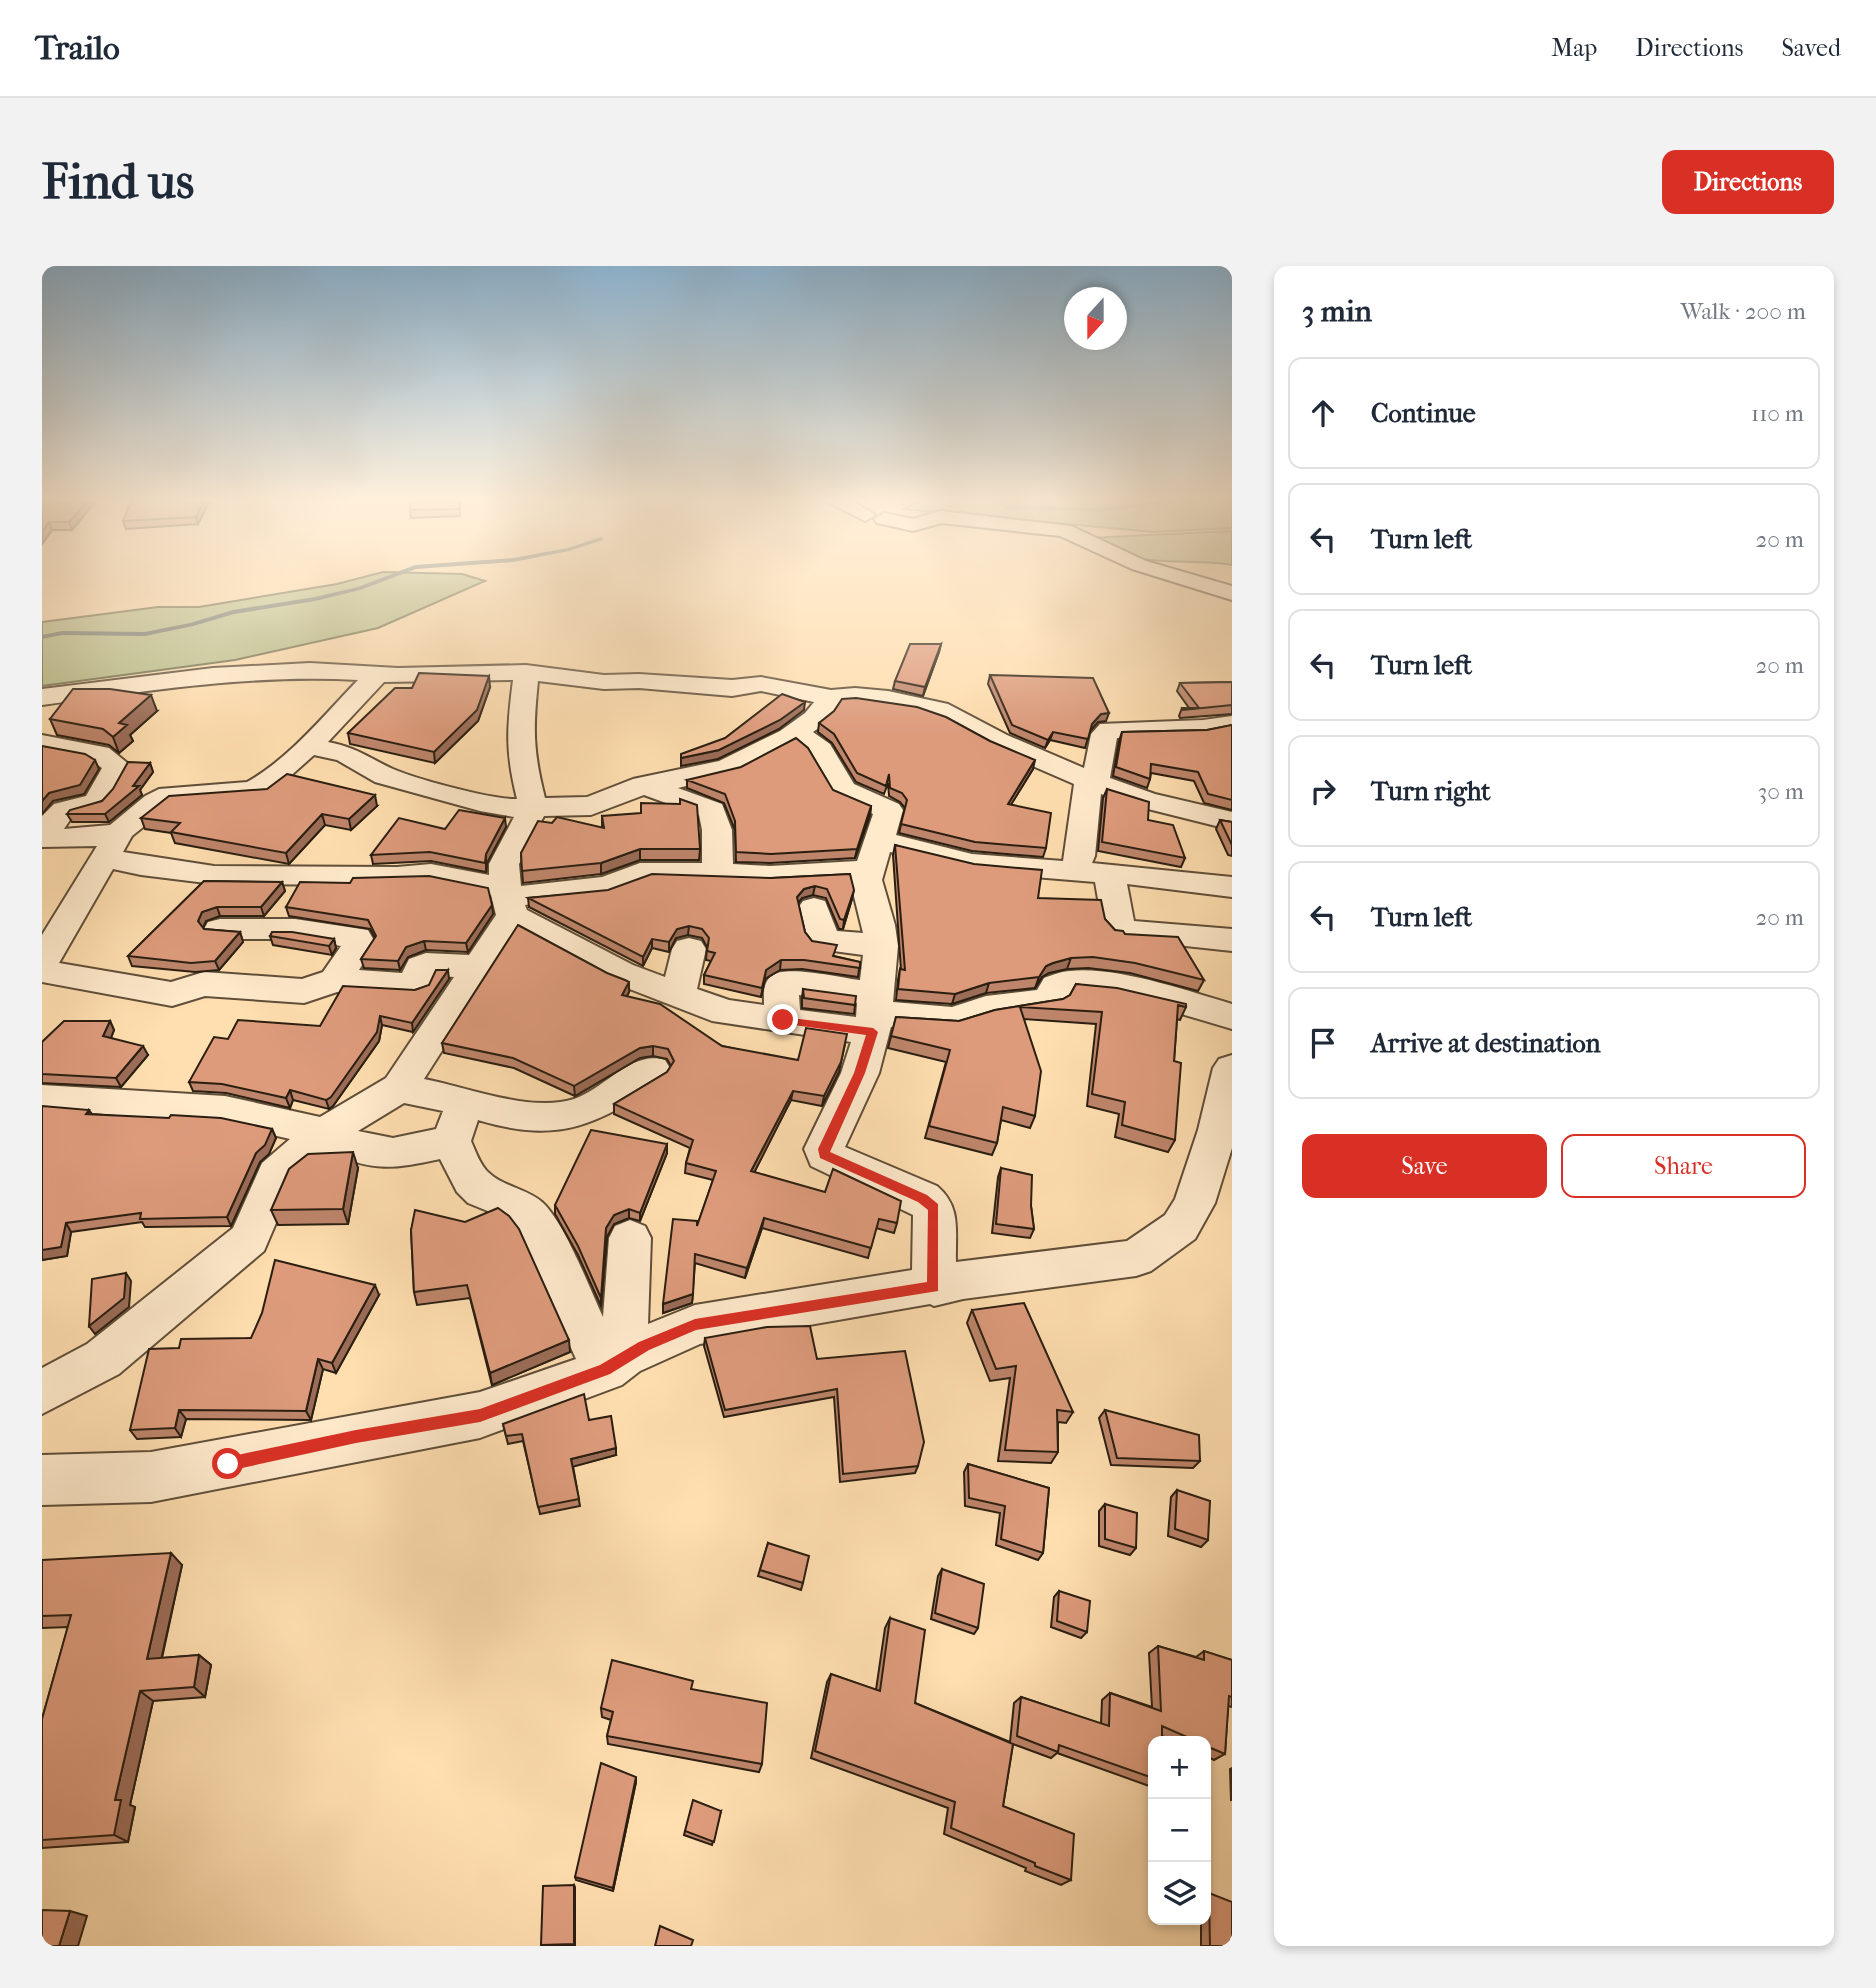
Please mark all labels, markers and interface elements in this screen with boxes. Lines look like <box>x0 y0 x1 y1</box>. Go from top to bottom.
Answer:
text: Trailo <box>35 29 120 68</box>
text: Map <box>1551 34 1597 62</box>
text: Directions <box>1635 34 1743 62</box>
text: Saved <box>1781 34 1841 62</box>
button: Directions <box>1662 150 1834 214</box>
text: Find us <box>42 153 194 211</box>
north arrow <box>1064 287 1127 350</box>
text: 3 min <box>1302 294 1372 329</box>
text: Walk · 200 m <box>1680 298 1806 325</box>
icon: ahead <box>1304 394 1342 432</box>
text: Continue <box>1371 398 1476 429</box>
text: 110 m <box>1751 400 1804 427</box>
icon: left <box>1304 520 1342 558</box>
text: Turn left <box>1371 524 1472 555</box>
text: 20 m <box>1755 526 1804 553</box>
icon: left <box>1304 646 1342 684</box>
text: Turn left <box>1371 650 1472 681</box>
text: 20 m <box>1755 652 1804 679</box>
icon: right <box>1304 772 1342 810</box>
text: Turn right <box>1371 776 1491 807</box>
text: 30 m <box>1758 778 1804 805</box>
icon: left <box>1304 898 1342 936</box>
text: Turn left <box>1371 902 1472 933</box>
text: 20 m <box>1755 904 1804 931</box>
route end <box>767 1004 798 1035</box>
icon: arrive <box>1304 1024 1342 1062</box>
text: Arrive at destination <box>1371 1028 1601 1059</box>
button: Save <box>1302 1134 1547 1198</box>
button: Share <box>1561 1134 1806 1198</box>
route start <box>212 1448 243 1479</box>
map controls <box>1148 1736 1211 1925</box>
button: + <box>1148 1736 1211 1799</box>
button: − <box>1148 1799 1211 1862</box>
button: layers <box>1148 1862 1211 1925</box>

